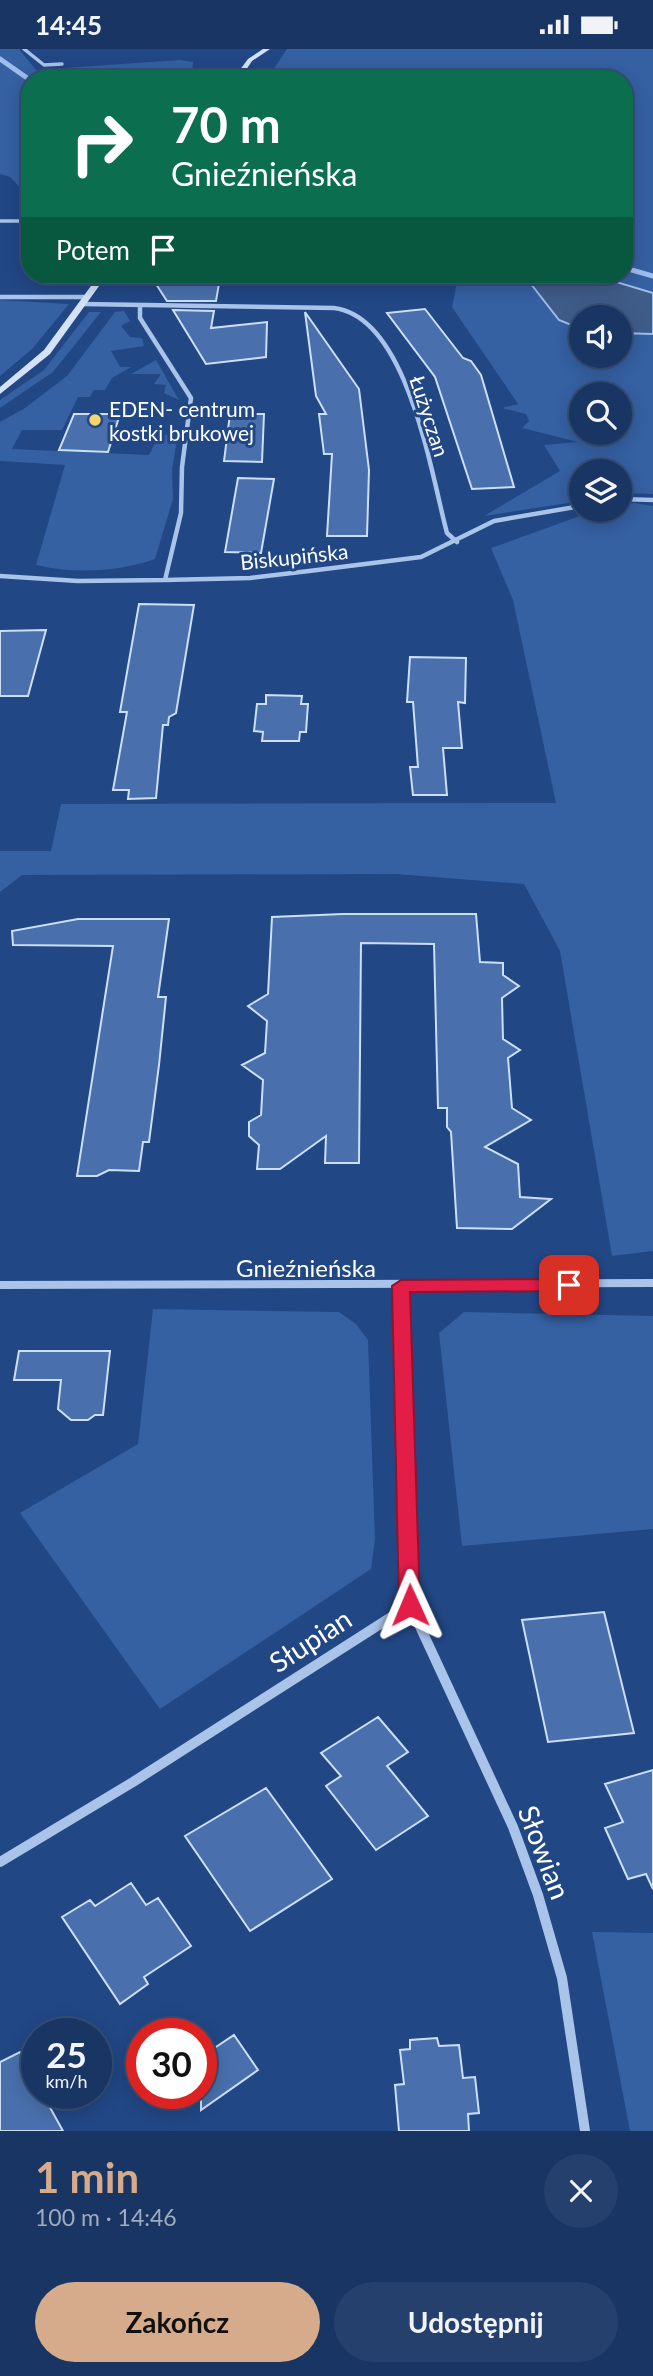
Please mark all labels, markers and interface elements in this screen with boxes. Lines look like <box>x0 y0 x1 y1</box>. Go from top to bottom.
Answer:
text: 14:45 <box>35 9 102 41</box>
text: 70 m <box>171 95 281 153</box>
icon: right <box>56 98 147 189</box>
text: Gnieźnieńska <box>171 154 357 193</box>
icon: arrive <box>144 231 182 269</box>
text: Potem <box>56 234 130 266</box>
map controls <box>569 305 632 522</box>
button: sound <box>569 305 632 368</box>
street label: Łużyczan <box>405 372 455 460</box>
button: search <box>569 382 632 445</box>
place label: EDEN- centrum kostki brukowej <box>109 396 255 445</box>
marker: EDEN- centrum kostki brukowej <box>87 412 103 428</box>
button: layers <box>569 459 632 522</box>
street label: Biskupińska <box>239 538 349 574</box>
street label: Gnieźnieńska <box>236 1253 376 1282</box>
pin <box>539 1255 599 1315</box>
icon: arrive <box>550 1266 588 1304</box>
position arrow <box>373 1568 447 1642</box>
street label: Słupian <box>263 1601 357 1679</box>
street label: Słowian <box>512 1800 578 1904</box>
speed limit sign: 30 <box>126 2018 217 2109</box>
text: 25 <box>46 2033 87 2075</box>
text: km/h <box>45 2070 88 2092</box>
text: 1 min <box>35 2152 139 2202</box>
button: close <box>544 2154 618 2228</box>
text: 100 m · 14:46 <box>35 2203 177 2231</box>
button: Zakończ <box>35 2282 320 2362</box>
button: Udostępnij <box>334 2282 618 2362</box>

